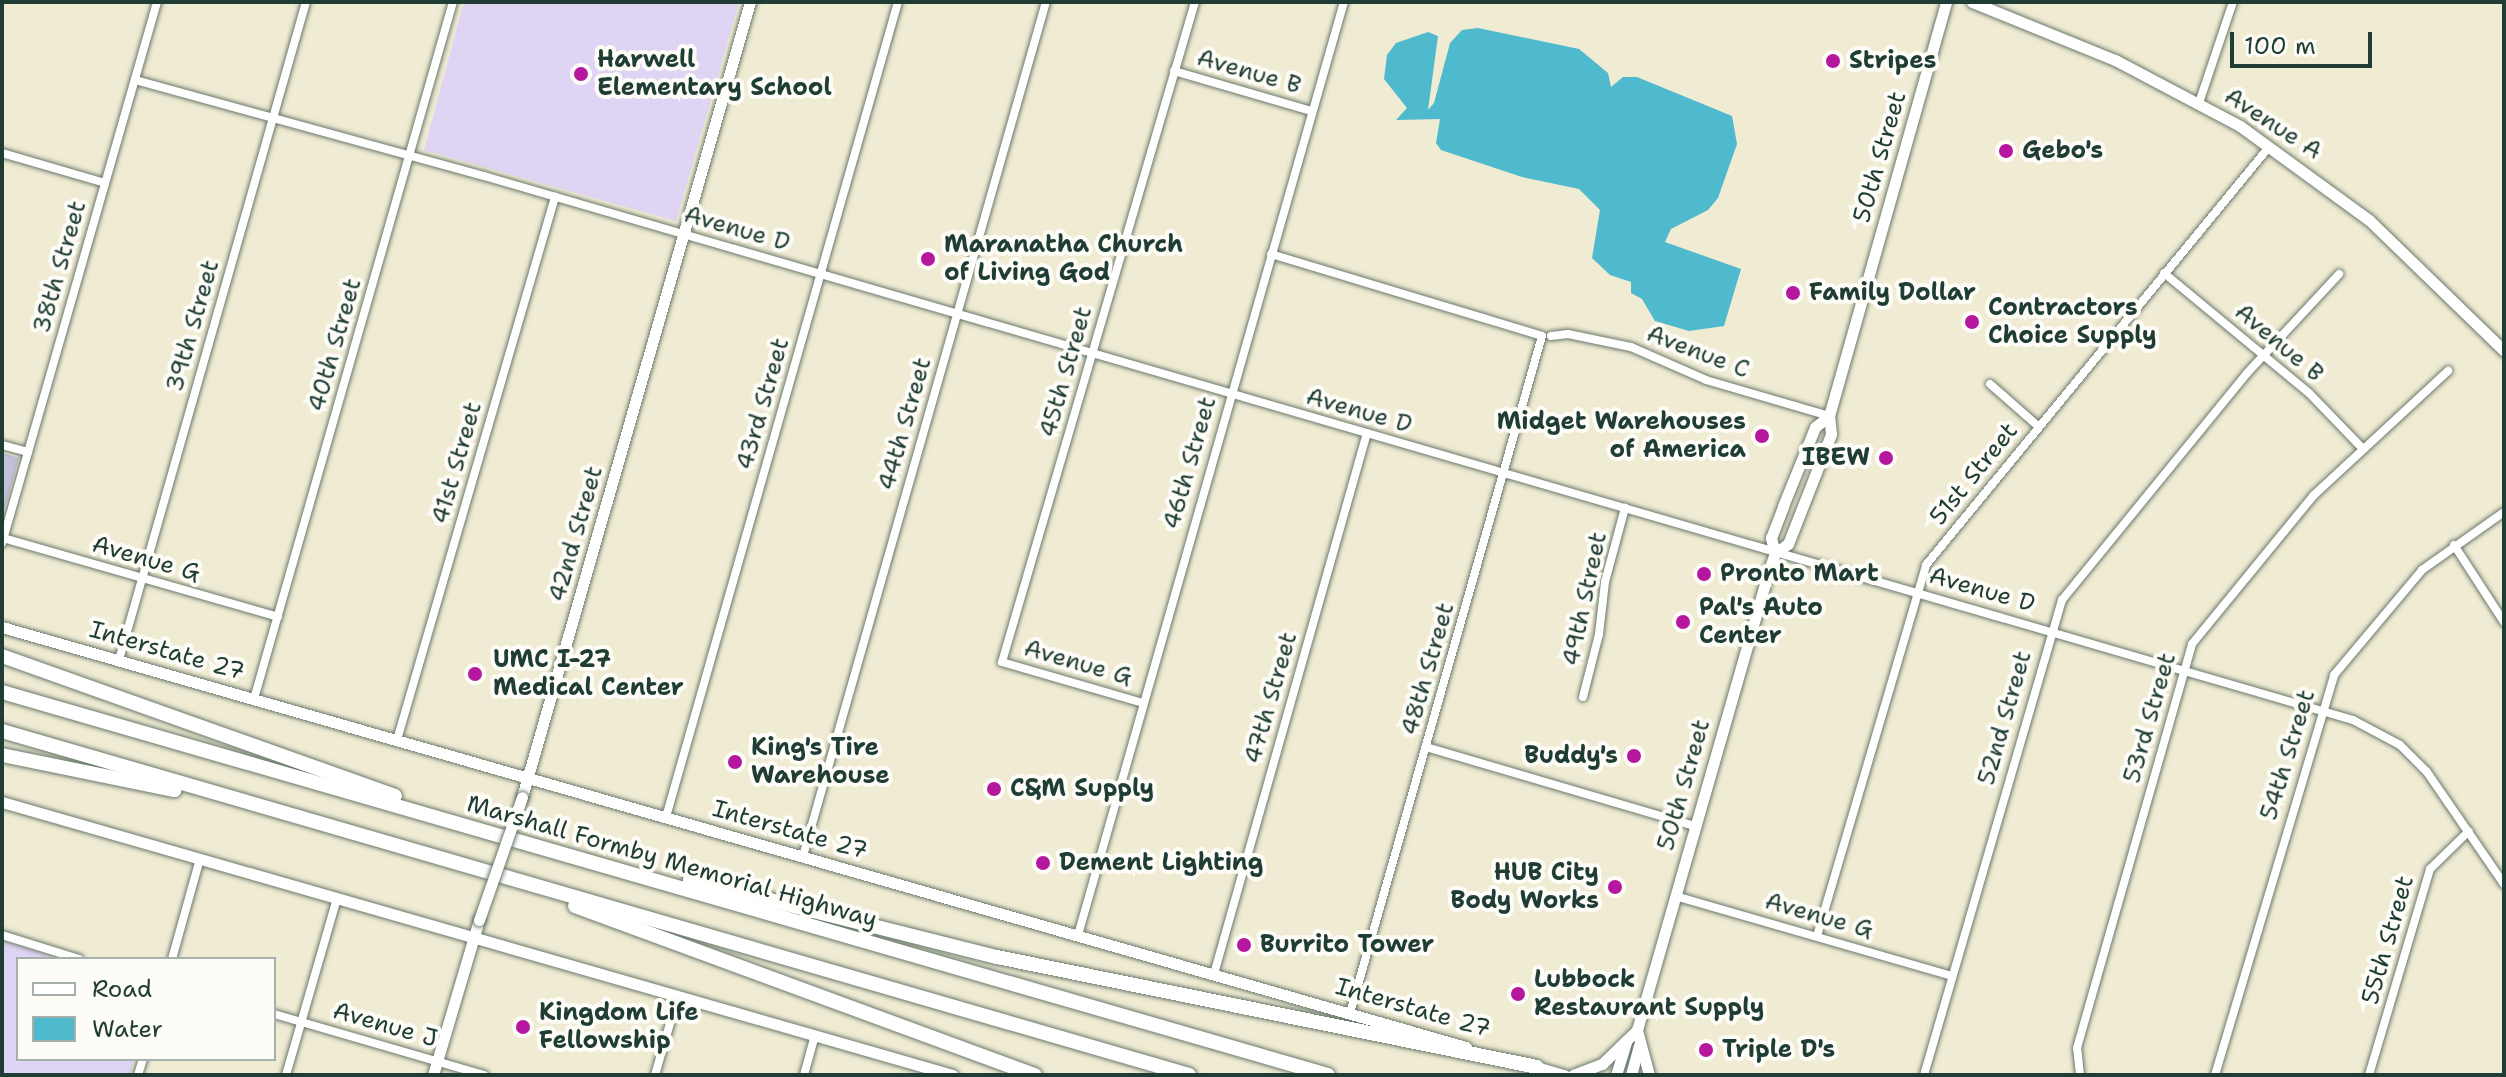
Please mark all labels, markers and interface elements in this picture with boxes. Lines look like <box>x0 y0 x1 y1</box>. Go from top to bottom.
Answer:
scale bar <box>2234 16 2376 66</box>
text: 100 m <box>2244 30 2316 62</box>
street label: Avenue B <box>1194 43 1304 101</box>
place label: Harwell Elementary School <box>597 46 832 102</box>
place label: Stripes <box>1849 47 1936 75</box>
marker: Stripes <box>1824 52 1842 70</box>
marker: Harwell Elementary School <box>572 65 590 83</box>
street label: Avenue A <box>2219 82 2327 166</box>
street label: 50th Street <box>1848 88 1912 226</box>
place label: Gebo's <box>2022 137 2103 165</box>
marker: Gebo's <box>1997 142 2015 160</box>
street label: 38th Street <box>27 197 93 337</box>
street label: Avenue D <box>681 200 793 258</box>
place label: Maranatha Church of Living God <box>944 231 1183 287</box>
marker: Maranatha Church of Living God <box>919 250 937 268</box>
street label: 39th Street <box>160 257 226 395</box>
street label: 40th Street <box>302 275 368 415</box>
place label: Family Dollar <box>1809 279 1976 307</box>
marker: Family Dollar <box>1784 284 1802 302</box>
place label: Contractors Choice Supply <box>1988 294 2157 350</box>
street label: Avenue B <box>2229 298 2329 388</box>
street label: 45th Street <box>1034 303 1098 441</box>
marker: Contractors Choice Supply <box>1963 313 1981 331</box>
street label: Avenue C <box>1643 319 1753 385</box>
street label: 43rd Street <box>730 335 796 473</box>
street label: 44th Street <box>872 354 938 494</box>
street label: Avenue D <box>1303 382 1415 440</box>
street label: 46th Street <box>1157 393 1223 533</box>
street label: 41st Street <box>426 399 488 527</box>
place label: Midget Warehouses of America <box>1497 408 1746 464</box>
street label: 51st Street <box>1924 417 2024 531</box>
marker: Midget Warehouses of America <box>1753 427 1771 445</box>
place label: IBEW <box>1802 444 1870 472</box>
marker: IBEW <box>1877 449 1895 467</box>
street label: 42nd Street <box>543 463 609 605</box>
street label: 49th Street <box>1557 529 1613 669</box>
street label: Avenue G <box>89 530 203 588</box>
place label: Pronto Mart <box>1720 560 1879 588</box>
street label: Avenue D <box>1926 561 2038 619</box>
marker: Pronto Mart <box>1695 565 1713 583</box>
place label: Pal's Auto Center <box>1699 594 1823 650</box>
street label: 48th Street <box>1395 599 1461 739</box>
marker: Pal's Auto Center <box>1674 613 1692 631</box>
street label: Interstate 27 <box>86 615 248 687</box>
street label: 47th Street <box>1238 629 1304 767</box>
street label: Avenue G <box>1021 634 1135 692</box>
place label: UMC I-27 Medical Center <box>493 646 684 702</box>
street label: 52nd Street <box>1972 648 2038 788</box>
street label: 53rd Street <box>2118 650 2182 786</box>
marker: UMC I-27 Medical Center <box>464 663 486 685</box>
street label: 54th Street <box>2255 686 2321 824</box>
street label: 50th Street <box>1652 716 1716 854</box>
place label: King's Tire Warehouse <box>751 734 890 790</box>
place label: Buddy's <box>1524 742 1618 770</box>
marker: Buddy's <box>1625 747 1643 765</box>
marker: King's Tire Warehouse <box>726 753 744 771</box>
place label: C&M Supply <box>1010 775 1154 803</box>
marker: C&M Supply <box>985 780 1003 798</box>
street label: Marshall Formby Memorial Highway <box>464 790 880 934</box>
street label: Interstate 27 <box>709 794 871 866</box>
place label: Dement Lighting <box>1059 849 1263 877</box>
marker: Dement Lighting <box>1034 854 1052 872</box>
place label: HUB City Body Works <box>1450 859 1599 915</box>
street label: 55th Street <box>2356 872 2420 1008</box>
marker: HUB City Body Works <box>1606 878 1624 896</box>
street label: Avenue G <box>1762 887 1876 945</box>
place label: Burrito Tower <box>1260 931 1434 959</box>
marker: Burrito Tower <box>1235 936 1253 954</box>
legend <box>16 957 276 1061</box>
place label: Lubbock Restaurant Supply <box>1534 966 1764 1022</box>
street label: Interstate 27 <box>1332 972 1494 1044</box>
text: Road <box>92 973 152 1005</box>
marker: Lubbock Restaurant Supply <box>1509 985 1527 1003</box>
street label: Avenue J <box>330 996 440 1054</box>
place label: Kingdom Life Fellowship <box>539 999 699 1055</box>
text: Water <box>92 1013 163 1045</box>
marker: Kingdom Life Fellowship <box>514 1018 532 1036</box>
place label: Triple D's <box>1722 1036 1835 1064</box>
marker: Triple D's <box>1697 1041 1715 1059</box>

